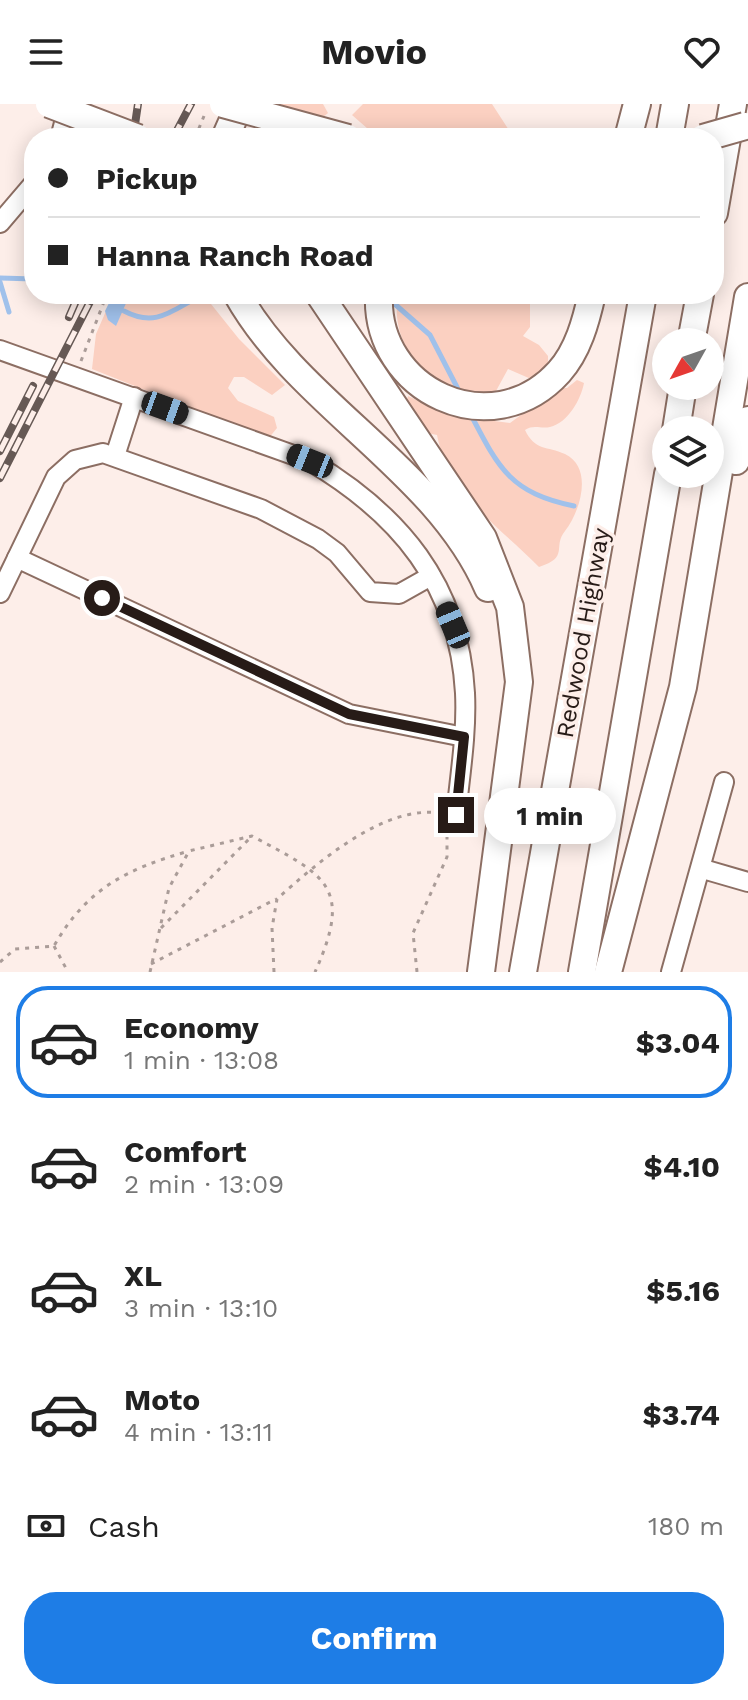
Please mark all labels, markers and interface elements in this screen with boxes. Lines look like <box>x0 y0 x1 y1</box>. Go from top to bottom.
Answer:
icon: menu <box>24 30 68 74</box>
icon: heart <box>680 30 724 74</box>
text: Movio <box>321 31 427 73</box>
text: Pickup <box>96 161 198 196</box>
text: Hanna Ranch Road <box>96 238 374 273</box>
north arrow <box>652 328 724 400</box>
map controls <box>652 328 724 488</box>
car <box>138 389 192 427</box>
button: layers <box>652 416 724 488</box>
car <box>283 441 337 481</box>
street label: Redwood Highway <box>551 525 615 740</box>
route start <box>84 580 120 616</box>
car <box>433 598 473 652</box>
callout: 1 min <box>484 787 616 843</box>
route end <box>438 797 474 833</box>
text: 1 min <box>517 801 583 831</box>
icon: car <box>28 1006 100 1078</box>
text: Economy <box>124 1010 259 1045</box>
text: $3.04 <box>636 1025 720 1060</box>
text: 1 min · 13:08 <box>124 1045 279 1075</box>
icon: car <box>28 1130 100 1202</box>
text: Comfort <box>124 1134 246 1169</box>
text: $4.10 <box>644 1149 720 1184</box>
text: 2 min · 13:09 <box>124 1169 284 1199</box>
icon: car <box>28 1254 100 1326</box>
text: XL <box>124 1258 162 1293</box>
text: $5.16 <box>646 1273 720 1308</box>
text: 3 min · 13:10 <box>124 1293 278 1323</box>
icon: car <box>28 1378 100 1450</box>
text: Moto <box>124 1382 200 1417</box>
text: $3.74 <box>643 1397 720 1432</box>
text: 4 min · 13:11 <box>124 1417 273 1447</box>
icon: cash <box>24 1504 68 1548</box>
text: Cash <box>88 1509 160 1544</box>
text: 180 m <box>648 1511 724 1541</box>
button: Confirm <box>24 1592 724 1684</box>

